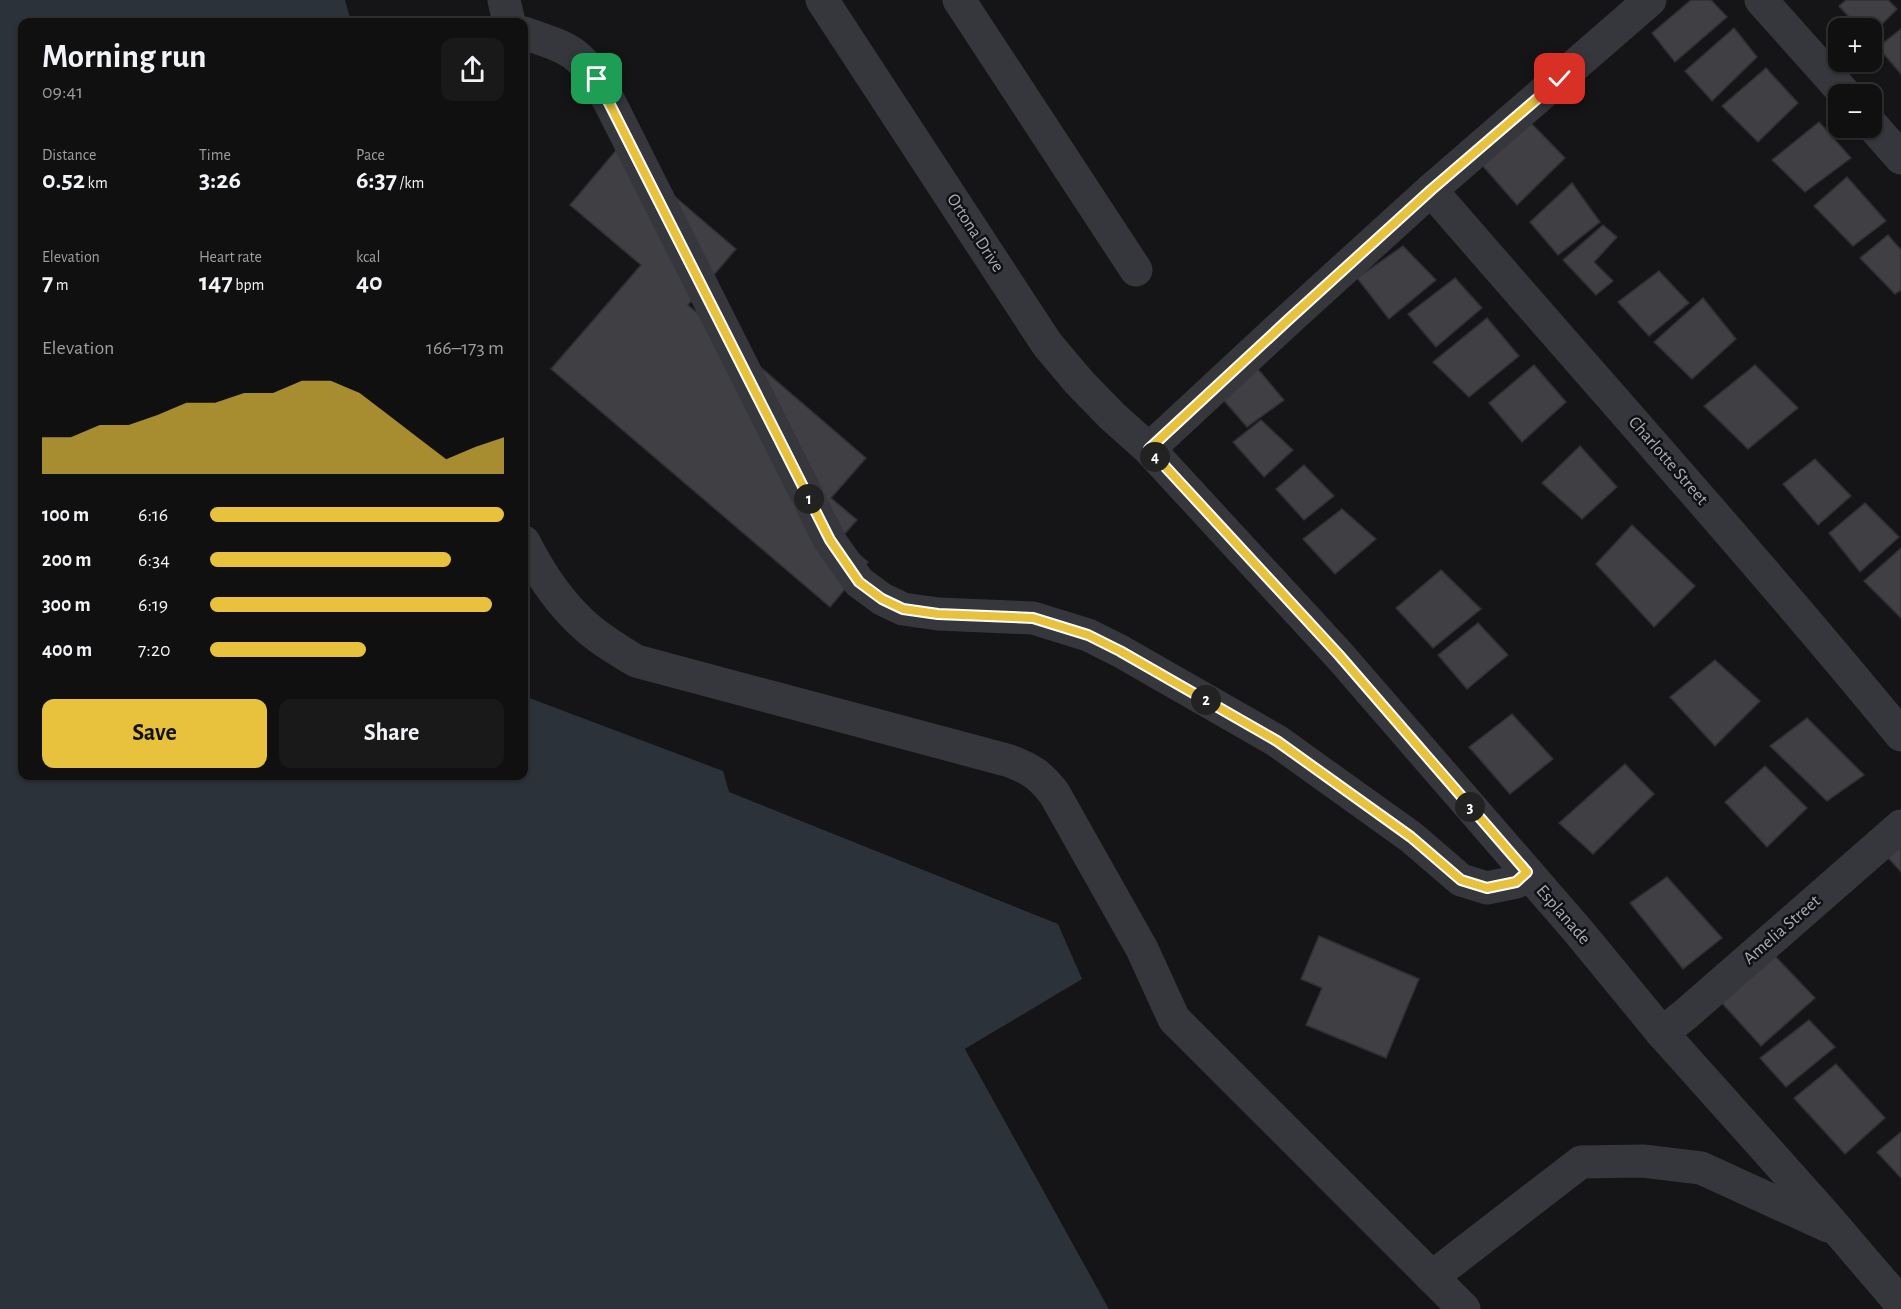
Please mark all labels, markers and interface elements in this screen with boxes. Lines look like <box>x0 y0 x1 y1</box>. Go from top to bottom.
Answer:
map controls <box>1828 18 1882 138</box>
button: + <box>1828 18 1882 72</box>
button: share <box>441 38 504 101</box>
text: Morning run <box>42 41 206 74</box>
pin <box>571 53 622 104</box>
pin <box>1534 53 1585 104</box>
icon: arrive <box>580 62 613 95</box>
icon: check <box>1543 62 1576 95</box>
text: 09:41 <box>42 82 83 102</box>
button: − <box>1828 84 1882 138</box>
text: Distance <box>42 147 96 163</box>
text: Time <box>199 147 231 163</box>
text: Pace <box>356 147 385 163</box>
text: 0.52 <box>42 167 85 193</box>
text: 3:26 <box>199 167 241 193</box>
text: 6:37 <box>356 167 397 193</box>
text: km <box>85 175 108 191</box>
text: /km <box>397 175 424 191</box>
street label: Ortona Drive <box>943 191 1007 275</box>
text: Elevation <box>42 249 100 265</box>
text: Heart rate <box>199 249 262 265</box>
text: kcal <box>356 249 380 265</box>
text: 7 <box>42 269 53 295</box>
text: 147 <box>199 269 233 295</box>
text: 40 <box>356 269 383 295</box>
text: m <box>53 277 69 293</box>
text: bpm <box>233 277 264 293</box>
text: Elevation <box>42 338 114 358</box>
text: 166–173 m <box>426 338 504 358</box>
street label: Charlotte Street <box>1625 413 1711 509</box>
pin: 4 <box>1140 442 1170 472</box>
text: 4 <box>1151 449 1159 465</box>
pin: 1 <box>794 484 824 514</box>
text: 1 <box>806 491 812 507</box>
text: 100 m <box>42 505 89 525</box>
text: 6:16 <box>138 505 168 525</box>
text: 200 m <box>42 550 91 570</box>
text: 6:34 <box>138 550 170 570</box>
text: 300 m <box>42 595 91 615</box>
text: 6:19 <box>138 595 168 615</box>
text: 400 m <box>42 640 92 660</box>
text: 7:20 <box>138 640 171 660</box>
pin: 2 <box>1191 685 1221 715</box>
text: 2 <box>1202 692 1210 708</box>
button: Save <box>42 699 267 768</box>
button: Share <box>279 699 504 768</box>
pin: 3 <box>1455 792 1485 822</box>
text: 3 <box>1467 799 1473 815</box>
street label: Esplanade <box>1532 882 1594 948</box>
street label: Amelia Street <box>1740 892 1824 968</box>

